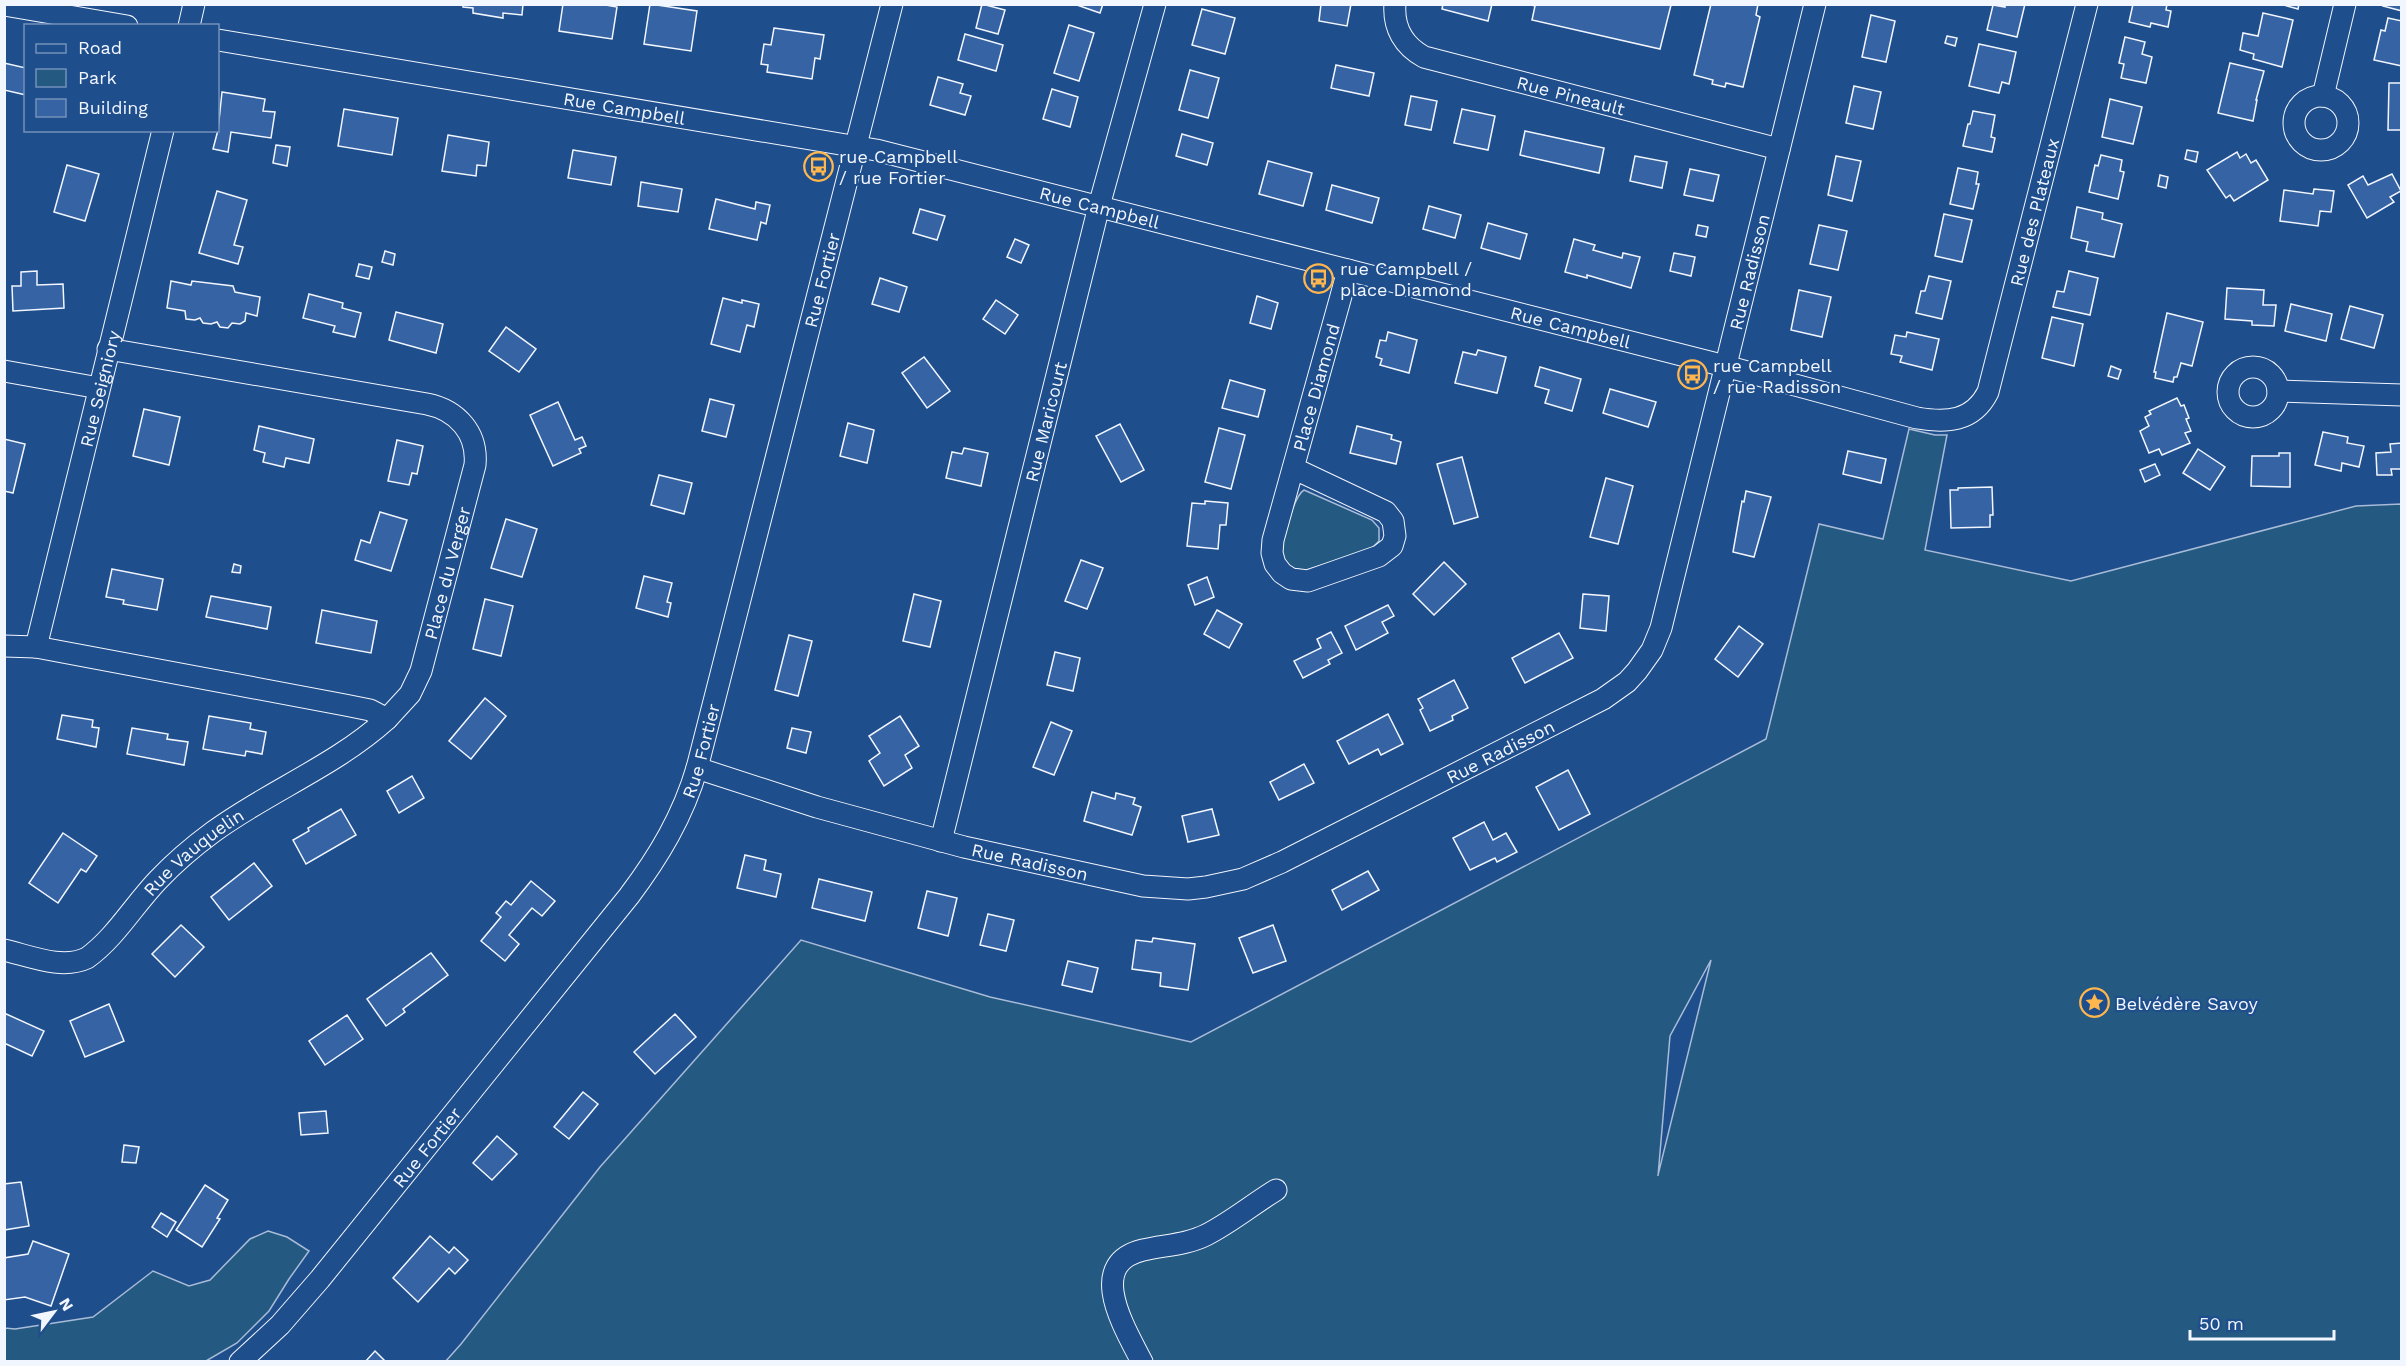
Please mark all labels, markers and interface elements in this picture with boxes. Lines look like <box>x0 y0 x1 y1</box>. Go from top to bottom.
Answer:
legend <box>24 24 219 132</box>
text: Road <box>78 37 122 58</box>
text: Park <box>78 67 117 88</box>
street label: Rue Pineault <box>1515 71 1628 119</box>
street label: Rue Campbell <box>562 87 687 129</box>
text: Building <box>78 97 148 118</box>
street label: Rue des Plateaux <box>2005 136 2063 288</box>
place label: rue Campbell / rue Fortier <box>839 146 958 188</box>
bus stop icon: rue Campbell / rue Fortier <box>802 150 834 182</box>
street label: Rue Campbell <box>1037 182 1162 232</box>
street label: Rue Radisson <box>1724 212 1773 332</box>
street label: Rue Fortier <box>799 230 844 330</box>
place label: rue Campbell / place Diamond <box>1340 258 1472 300</box>
bus stop icon: rue Campbell / place Diamond <box>1303 262 1335 294</box>
street label: Rue Campbell <box>1508 301 1633 352</box>
street label: Place Diamond <box>1288 321 1343 453</box>
street label: Rue Seigniory <box>75 328 124 449</box>
place label: rue Campbell / rue Radisson <box>1713 355 1841 397</box>
street label: Rue Maricourt <box>1020 359 1071 484</box>
bus stop icon: rue Campbell / rue Radisson <box>1676 359 1708 391</box>
street label: Place du Verger <box>419 504 474 642</box>
street label: Rue Fortier <box>677 701 724 801</box>
street label: Rue Radisson <box>1442 715 1558 787</box>
street label: Rue Vauquelin <box>139 804 247 900</box>
street label: Rue Radisson <box>970 838 1090 884</box>
place icon: Belvédère Savoy <box>2078 987 2110 1019</box>
place label: Belvédère Savoy <box>2115 993 2258 1014</box>
street label: Rue Fortier <box>388 1103 465 1191</box>
north arrow <box>24 1282 84 1342</box>
text: N <box>55 1294 77 1314</box>
scale bar <box>2190 1303 2334 1341</box>
text: 50 m <box>2199 1313 2244 1334</box>

